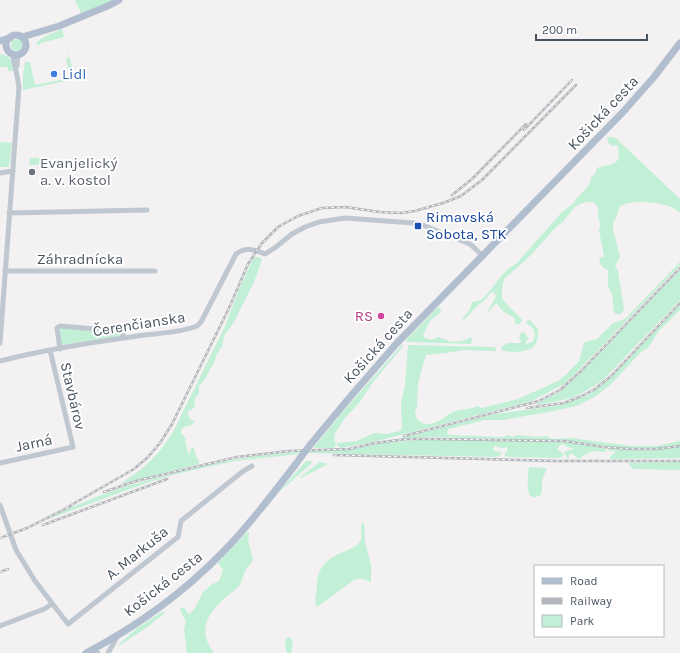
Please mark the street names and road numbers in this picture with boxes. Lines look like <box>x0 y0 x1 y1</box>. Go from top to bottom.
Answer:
street label: Košická cesta <box>564 72 642 154</box>
street label: Záhradnícka <box>37 250 123 268</box>
street label: Košická cesta <box>340 305 416 387</box>
street label: Čerenčianska <box>92 308 186 340</box>
street label: Stavbárov <box>56 360 90 432</box>
street label: Jarná <box>14 430 54 456</box>
street label: A. Markuša <box>102 522 172 584</box>
street label: Košická cesta <box>120 548 206 620</box>

